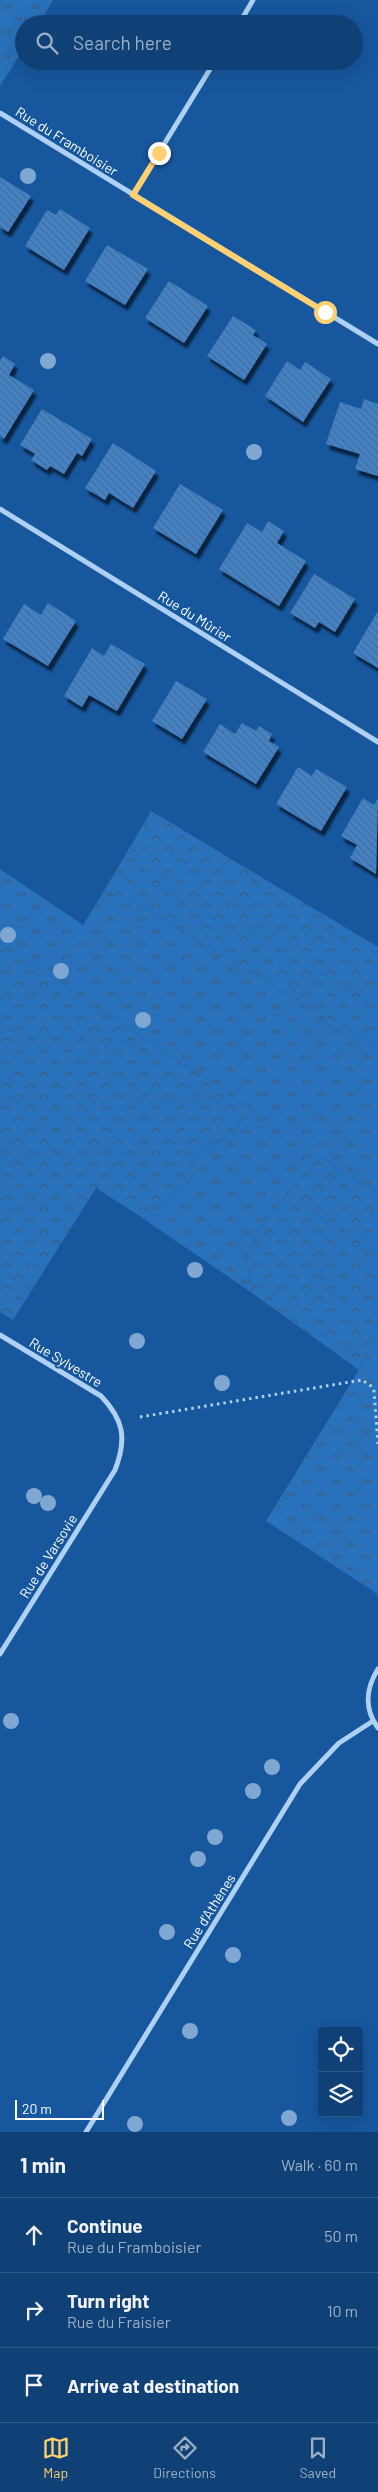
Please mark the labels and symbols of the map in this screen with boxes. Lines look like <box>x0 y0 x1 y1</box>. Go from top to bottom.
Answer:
street label: Rue du Framboisier <box>13 103 121 179</box>
route end <box>148 142 171 165</box>
route start <box>314 301 337 324</box>
street label: Rue du Mûrier <box>155 587 235 645</box>
street label: Rue Sylvestre <box>26 1334 106 1390</box>
street label: Rue de Varsovie <box>15 1511 81 1601</box>
street label: Rue d'Athènes <box>179 1870 239 1951</box>
scale bar <box>15 2097 104 2120</box>

